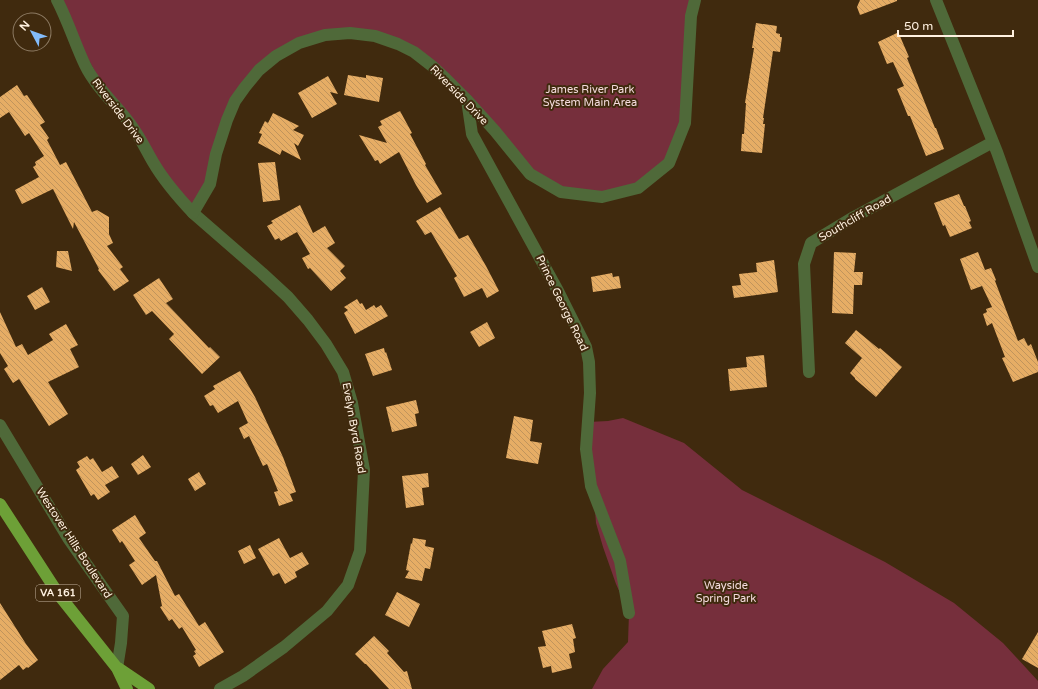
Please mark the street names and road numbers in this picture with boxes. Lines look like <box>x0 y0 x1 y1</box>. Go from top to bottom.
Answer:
street label: Riverside Drive <box>427 62 491 128</box>
street label: Riverside Drive <box>89 76 147 146</box>
street label: Southcliff Road <box>816 192 894 244</box>
street label: Prince George Road <box>533 253 591 353</box>
street label: Evelyn Byrd Road <box>340 382 368 474</box>
street label: Westover Hills Boulevard <box>33 485 115 601</box>
road number: VA 161 <box>36 585 80 601</box>

